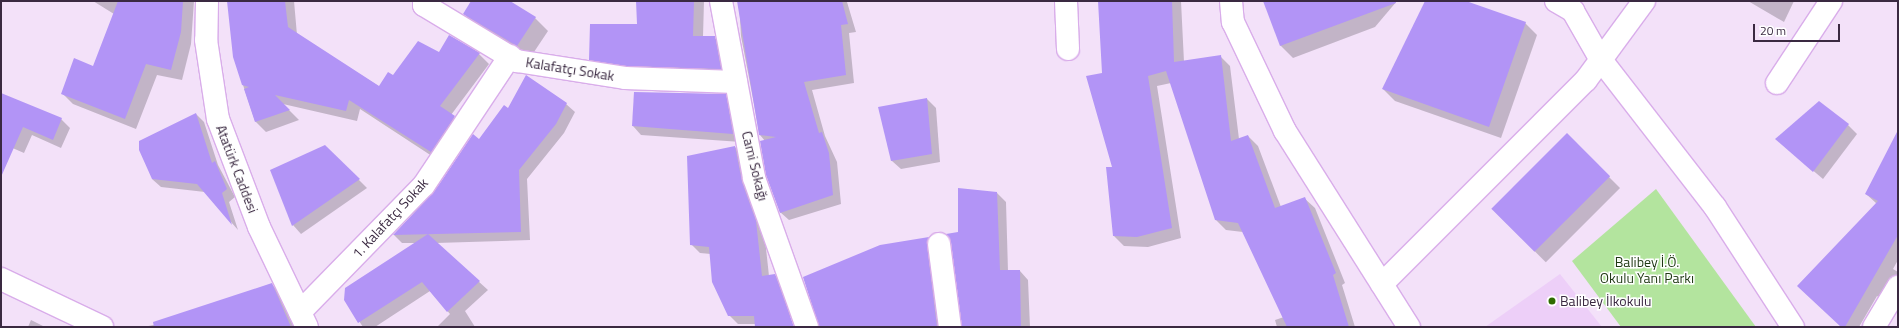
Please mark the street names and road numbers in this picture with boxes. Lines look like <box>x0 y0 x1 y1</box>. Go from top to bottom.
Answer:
street label: Kalafatçı Sokak <box>525 54 615 84</box>
street label: Atatürk Caddesi <box>212 123 262 215</box>
street label: Cami Sokağı <box>738 129 772 203</box>
street label: 1. Kalafatçı Sokak <box>349 174 431 262</box>

